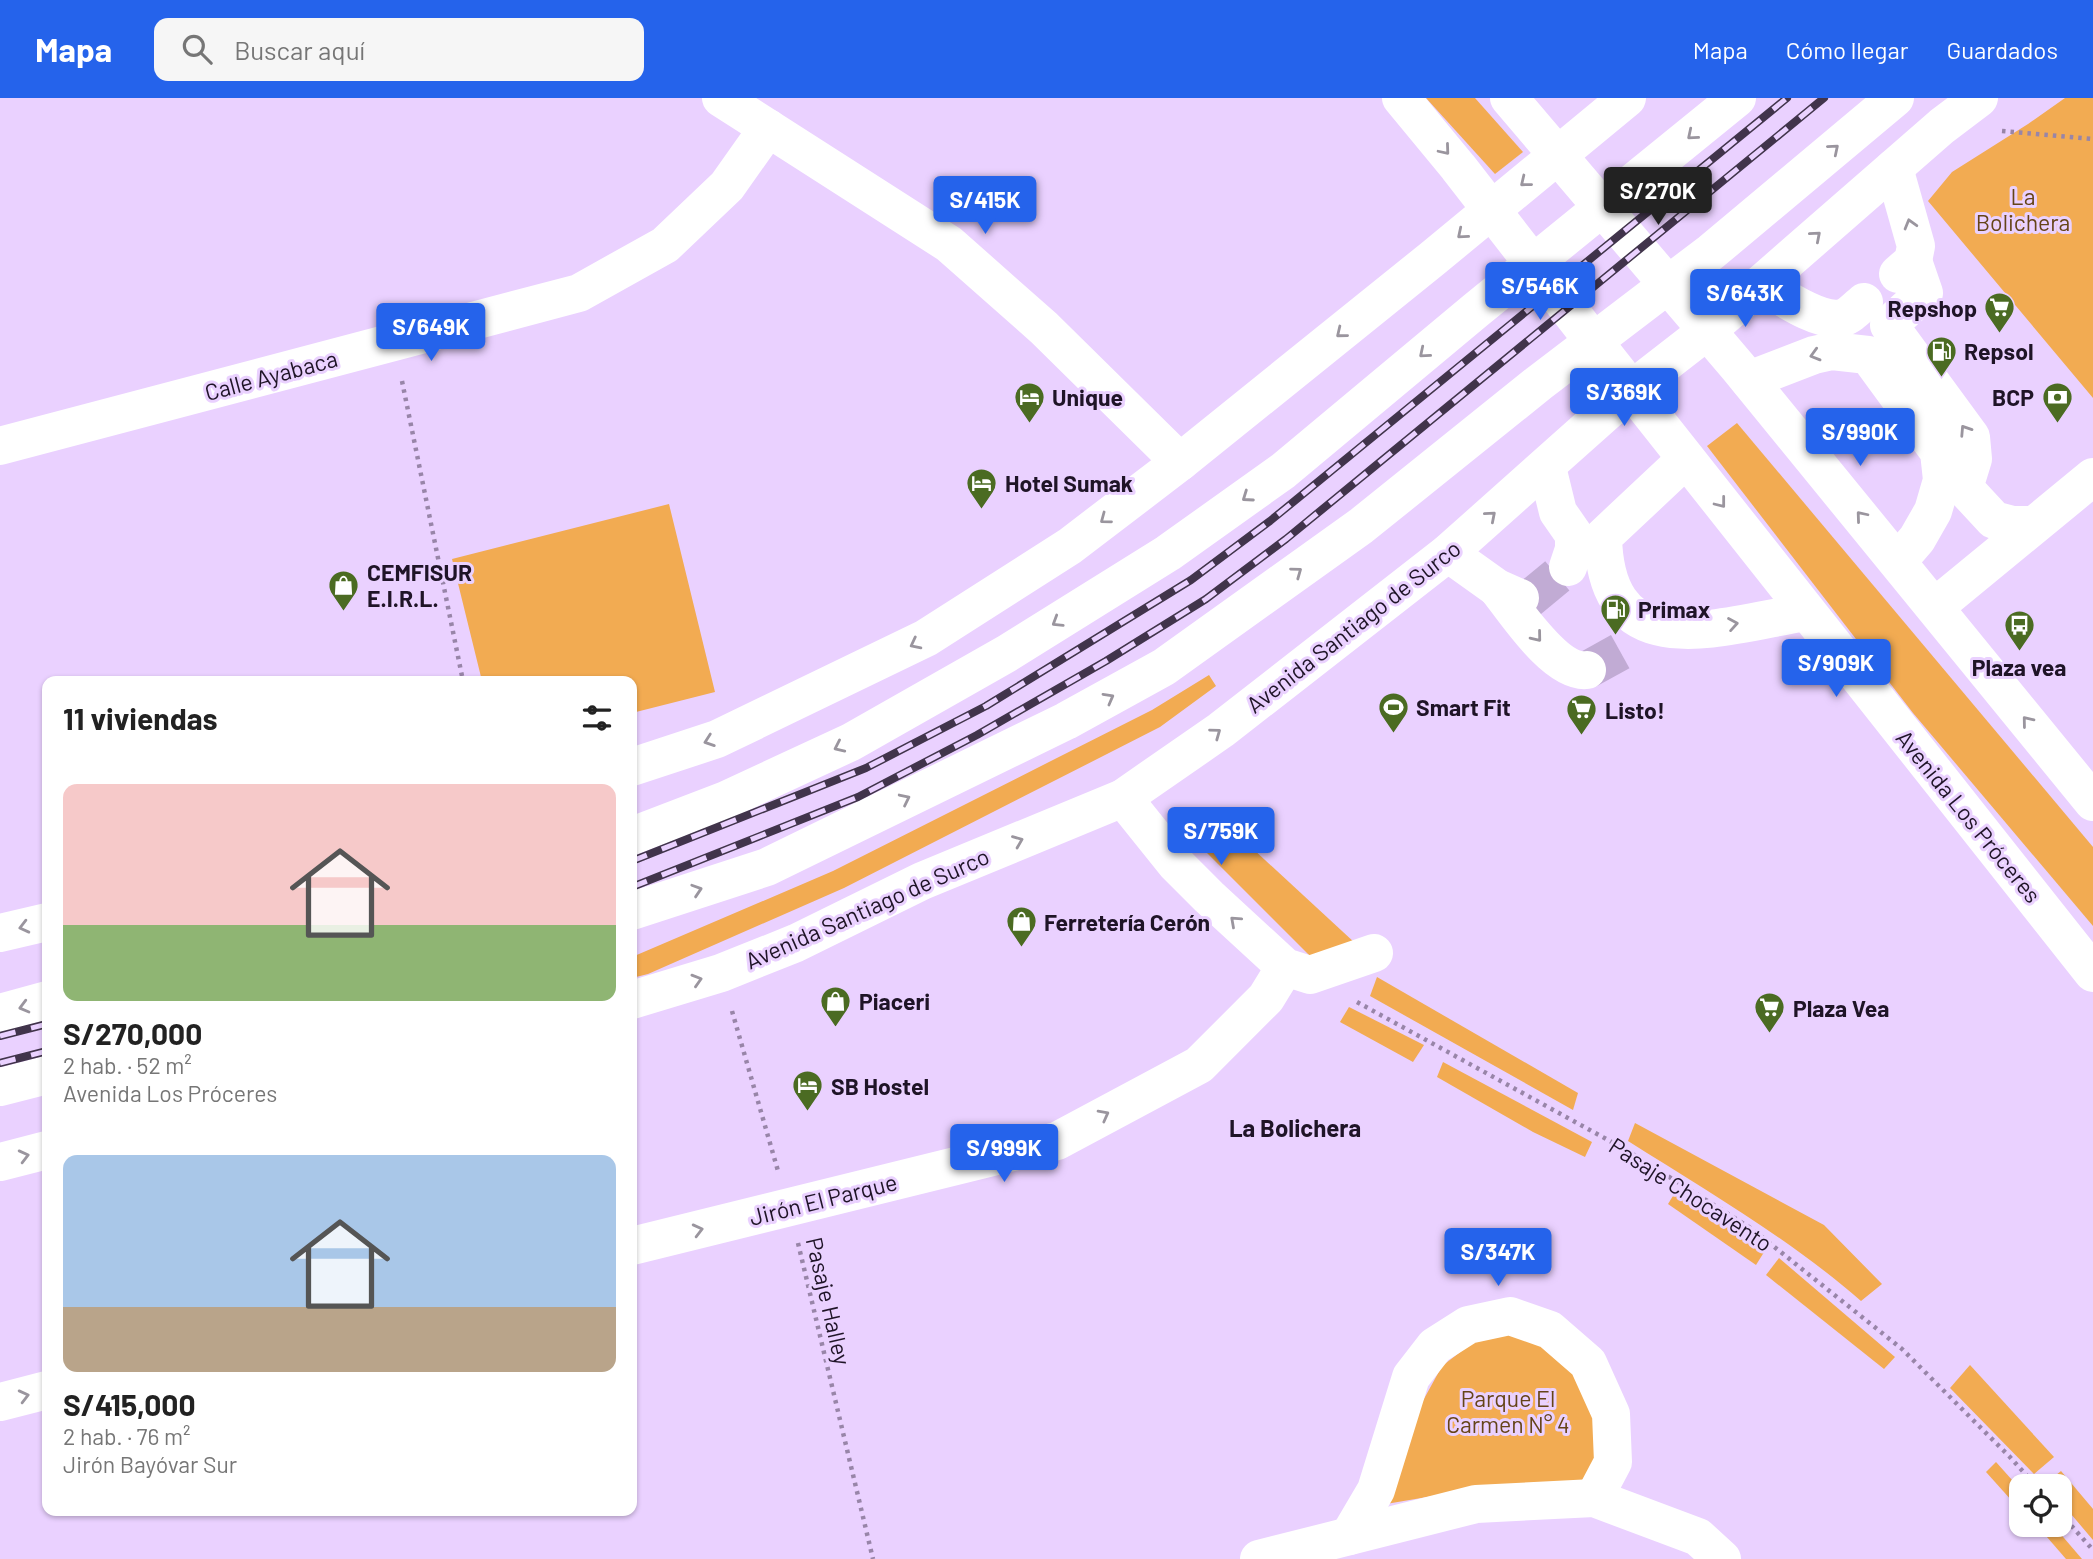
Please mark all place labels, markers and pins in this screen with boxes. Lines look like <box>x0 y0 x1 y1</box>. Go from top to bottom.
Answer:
pin: S/270K <box>1601 167 1715 227</box>
pin: S/415K <box>928 176 1042 236</box>
pin: S/546K <box>1483 262 1597 322</box>
pin: S/643K <box>1688 270 1802 329</box>
supermarket icon: Repshop <box>1983 291 2017 335</box>
place label: Repshop <box>1887 294 1977 322</box>
pin: S/649K <box>374 303 488 363</box>
fuel station icon: Repsol <box>1924 334 1958 378</box>
place label: Repsol <box>1964 337 2034 365</box>
pin: S/369K <box>1567 368 1681 428</box>
hotel icon: Unique <box>1012 380 1046 424</box>
bank icon: BCP <box>2040 380 2074 424</box>
place label: Unique <box>1052 383 1123 411</box>
place label: BCP <box>1992 383 2034 411</box>
pin: S/990K <box>1803 408 1917 468</box>
hotel icon: Hotel Sumak <box>965 466 999 510</box>
place label: Hotel Sumak <box>1005 469 1133 497</box>
place label: CEMFISUR E.I.R.L. <box>367 558 472 612</box>
shop icon: CEMFISUR E.I.R.L. <box>327 568 361 612</box>
fuel station icon: Primax <box>1598 592 1632 636</box>
place label: Primax <box>1638 595 1710 623</box>
bus stop icon: Plaza vea <box>2002 609 2036 653</box>
pin: S/909K <box>1779 640 1893 699</box>
place label: Plaza vea <box>1972 653 2066 681</box>
sports icon: Smart Fit <box>1376 690 1410 734</box>
place label: Smart Fit <box>1416 693 1511 721</box>
supermarket icon: Listo! <box>1565 693 1599 737</box>
place label: Listo! <box>1605 696 1665 724</box>
pin: S/759K <box>1164 808 1278 867</box>
shop icon: Ferretería Cerón <box>1004 905 1038 949</box>
place label: Ferretería Cerón <box>1044 908 1210 936</box>
shop icon: Piaceri <box>819 984 853 1028</box>
place label: Piaceri <box>859 987 930 1015</box>
supermarket icon: Plaza Vea <box>1753 991 1787 1035</box>
place label: Plaza Vea <box>1793 994 1889 1022</box>
hotel icon: SB Hostel <box>791 1069 825 1113</box>
place label: SB Hostel <box>831 1072 929 1100</box>
pin: S/999K <box>947 1124 1061 1184</box>
pin: S/347K <box>1441 1228 1555 1288</box>

